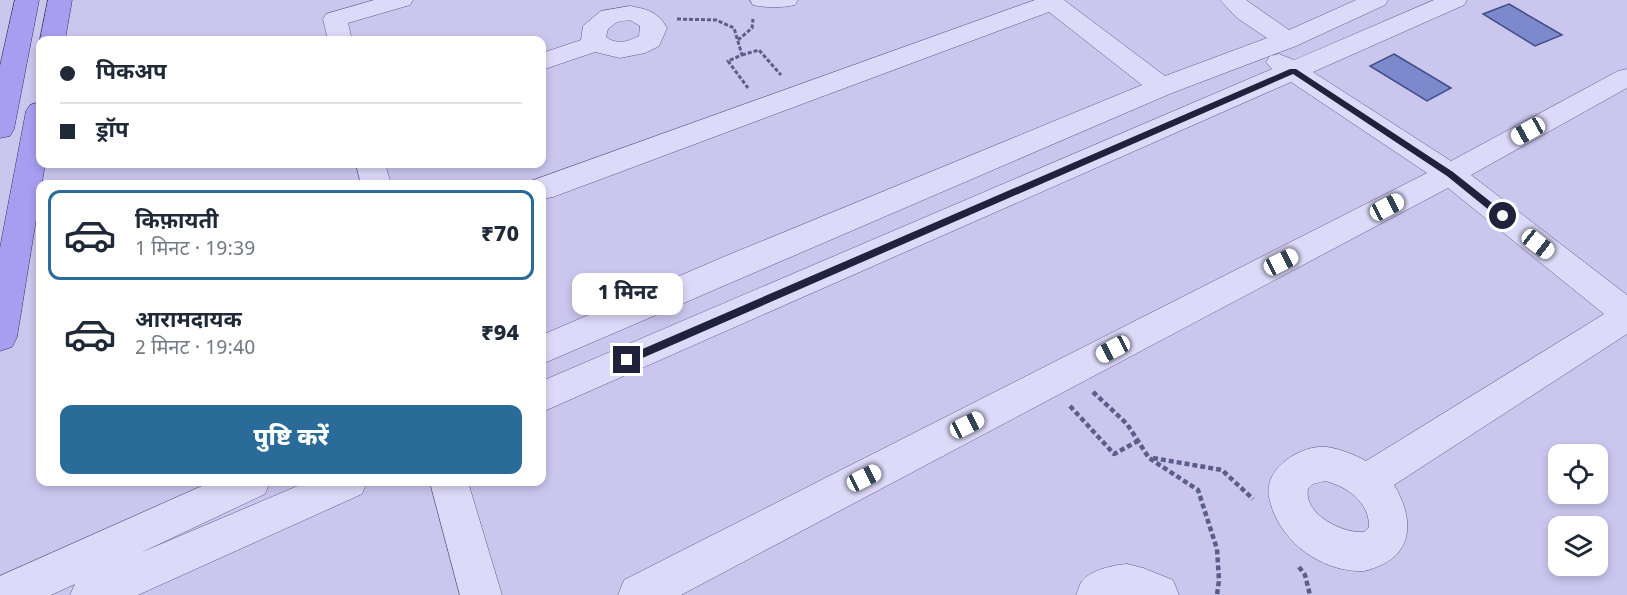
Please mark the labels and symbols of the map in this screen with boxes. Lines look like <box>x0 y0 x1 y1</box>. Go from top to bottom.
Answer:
car <box>1508 114 1548 148</box>
car <box>1367 191 1407 223</box>
route start <box>1489 202 1516 229</box>
car <box>1518 226 1558 262</box>
car <box>1261 246 1301 278</box>
callout: 1 मिनट <box>572 273 682 315</box>
car <box>1093 333 1133 365</box>
route end <box>613 346 640 373</box>
car <box>947 409 987 441</box>
car <box>844 462 884 494</box>

